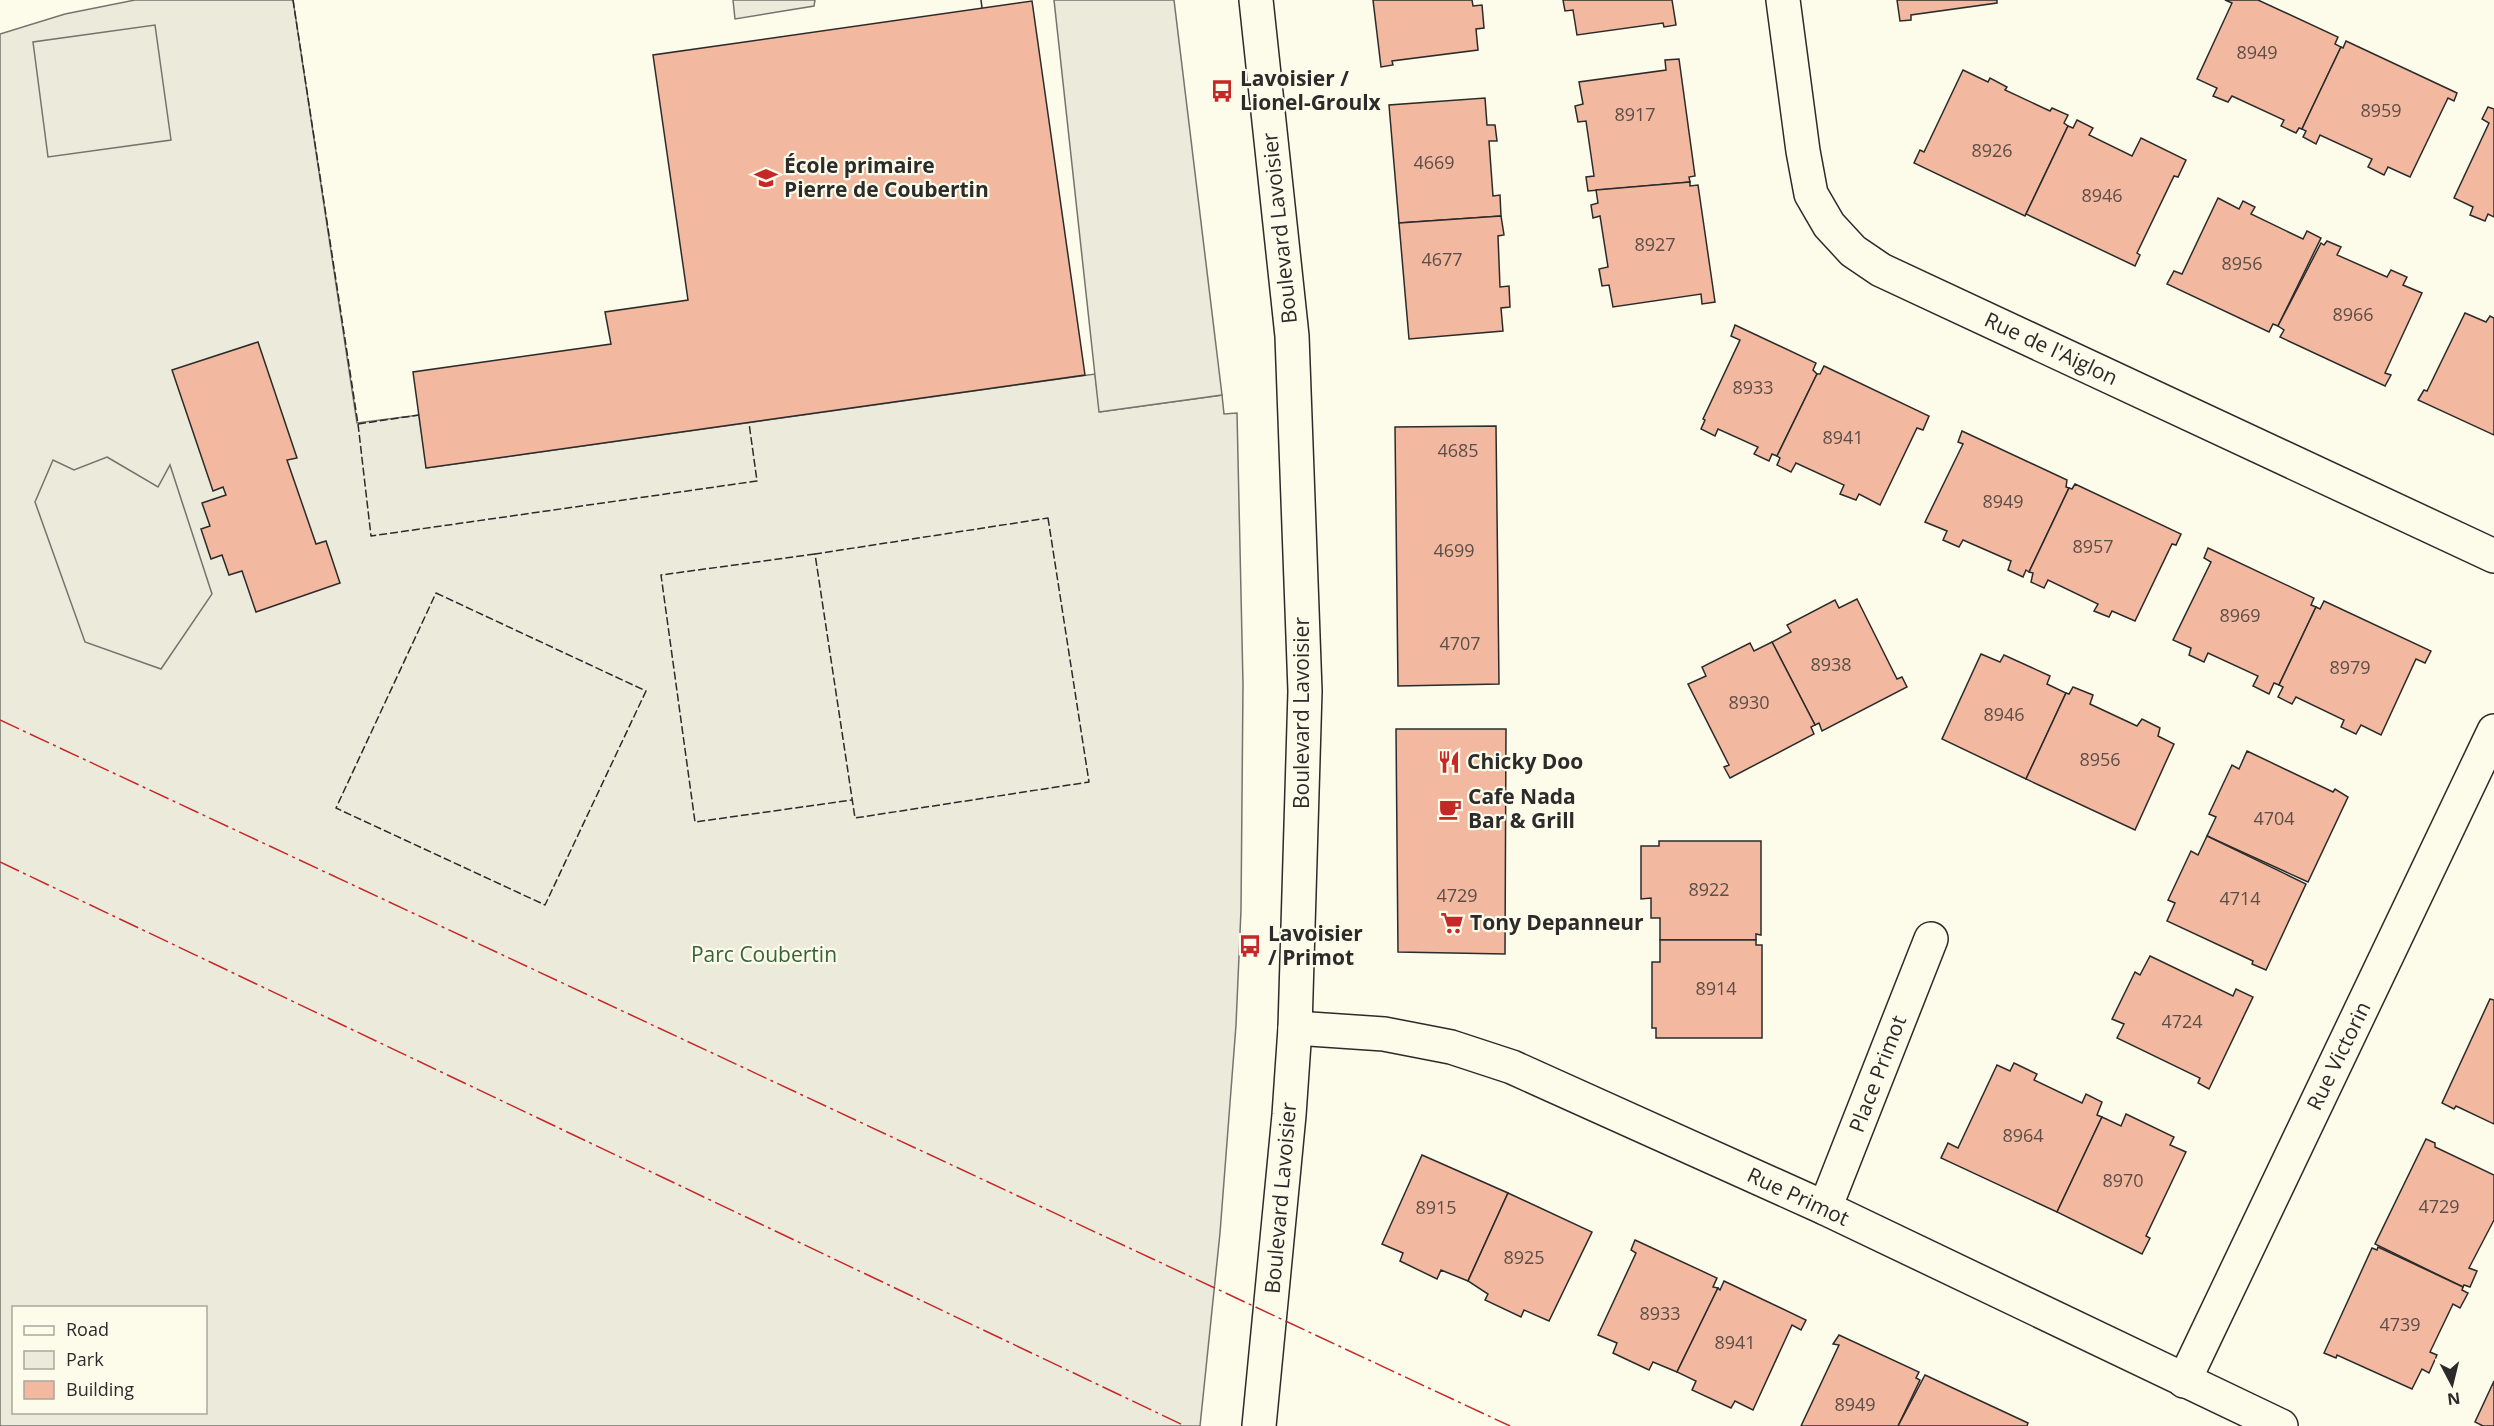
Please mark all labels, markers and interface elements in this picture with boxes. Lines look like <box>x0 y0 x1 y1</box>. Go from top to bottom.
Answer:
house number: 8949 <box>2236 40 2278 64</box>
place label: Lavoisier / Lionel-Groulx <box>1240 64 1382 116</box>
bus stop icon: Lavoisier / Lionel-Groulx <box>1209 78 1235 104</box>
house number: 8959 <box>2360 98 2402 122</box>
house number: 8917 <box>1614 102 1656 126</box>
street label: Boulevard Lavoisier <box>1255 131 1303 325</box>
house number: 8926 <box>1971 138 2013 162</box>
house number: 4669 <box>1413 150 1455 174</box>
place label: École primaire Pierre de Coubertin <box>784 151 989 203</box>
school or university icon: École primaire Pierre de Coubertin <box>753 165 779 191</box>
house number: 8946 <box>2081 183 2123 207</box>
house number: 8927 <box>1634 232 1676 256</box>
house number: 4677 <box>1421 247 1463 271</box>
house number: 8956 <box>2221 251 2263 275</box>
house number: 8966 <box>2332 302 2374 326</box>
street label: Rue de l'Aiglon <box>1980 305 2123 391</box>
house number: 8933 <box>1732 375 1774 399</box>
house number: 8941 <box>1822 425 1864 449</box>
house number: 4685 <box>1437 438 1479 462</box>
house number: 8949 <box>1982 489 2024 513</box>
house number: 8957 <box>2072 534 2114 558</box>
house number: 4699 <box>1433 538 1475 562</box>
house number: 8969 <box>2219 603 2261 627</box>
street label: Boulevard Lavoisier <box>1287 617 1315 809</box>
house number: 4707 <box>1439 631 1481 655</box>
house number: 8938 <box>1810 652 1852 676</box>
house number: 8979 <box>2329 655 2371 679</box>
house number: 8930 <box>1728 690 1770 714</box>
house number: 8946 <box>1983 702 2025 726</box>
place label: Chicky Doo <box>1467 747 1583 775</box>
house number: 8956 <box>2079 747 2121 771</box>
restaurant icon: Chicky Doo <box>1436 749 1462 775</box>
place label: Cafe Nada Bar & Grill <box>1468 782 1576 834</box>
cafe icon: Cafe Nada Bar & Grill <box>1437 796 1463 822</box>
house number: 4704 <box>2253 806 2295 830</box>
house number: 8922 <box>1688 877 1730 901</box>
house number: 4729 <box>1436 883 1478 907</box>
house number: 4714 <box>2219 886 2261 910</box>
place label: Tony Depanneur <box>1470 908 1644 936</box>
supermarket icon: Tony Depanneur <box>1439 910 1465 936</box>
place label: Lavoisier / Primot <box>1268 919 1363 971</box>
bus stop icon: Lavoisier / Primot <box>1237 933 1263 959</box>
park label: Parc Coubertin <box>691 940 837 968</box>
house number: 8914 <box>1695 976 1737 1000</box>
street label: Rue Victorin <box>2300 996 2377 1115</box>
house number: 4724 <box>2161 1009 2203 1033</box>
street label: Place Primot <box>1842 1011 1912 1136</box>
street label: Boulevard Lavoisier <box>1258 1101 1302 1295</box>
house number: 8964 <box>2002 1123 2044 1147</box>
street label: Rue Primot <box>1743 1160 1854 1232</box>
house number: 8970 <box>2102 1168 2144 1192</box>
house number: 4729 <box>2418 1194 2460 1218</box>
house number: 8915 <box>1415 1195 1457 1219</box>
house number: 8925 <box>1503 1245 1545 1269</box>
house number: 8933 <box>1639 1301 1681 1325</box>
legend <box>12 1306 207 1414</box>
house number: 4739 <box>2379 1312 2421 1336</box>
text: Road <box>66 1317 109 1341</box>
house number: 8941 <box>1714 1330 1756 1354</box>
text: Park <box>66 1347 104 1371</box>
north arrow <box>2422 1354 2482 1414</box>
text: Building <box>66 1377 134 1401</box>
text: N <box>2446 1387 2462 1411</box>
house number: 8949 <box>1834 1392 1876 1416</box>

